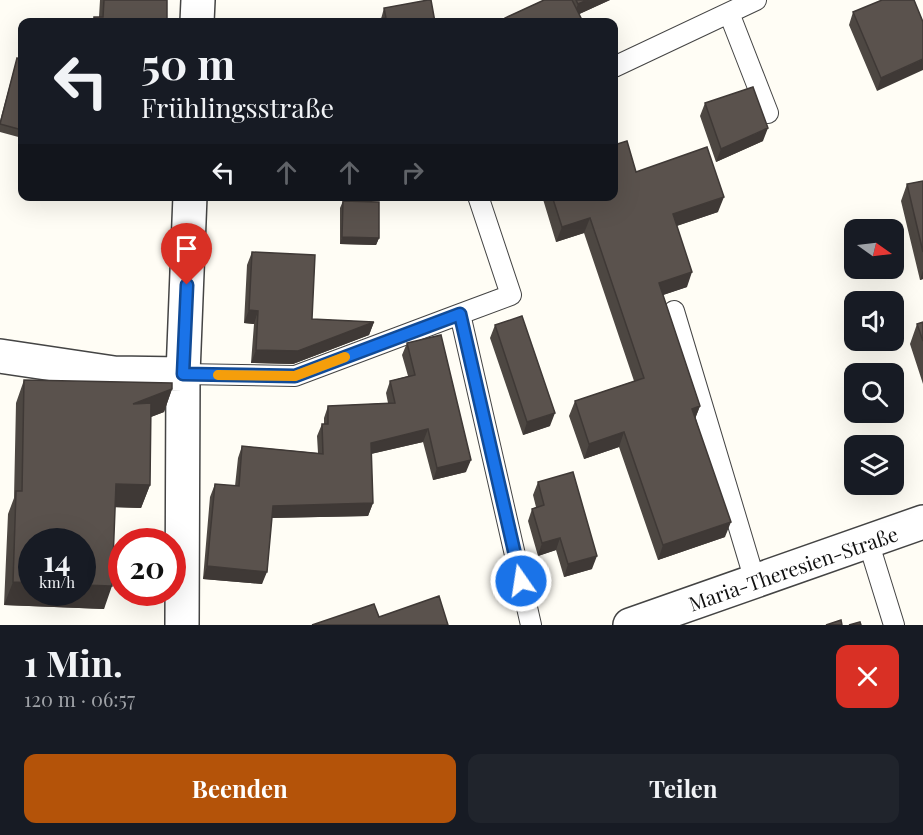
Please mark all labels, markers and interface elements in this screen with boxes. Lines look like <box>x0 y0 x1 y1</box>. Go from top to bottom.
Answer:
text: 50 m <box>141 35 235 91</box>
icon: left <box>42 42 120 120</box>
text: Frühlingsstraße <box>141 89 334 125</box>
icon: left <box>207 156 240 189</box>
icon: ahead <box>270 156 303 189</box>
icon: ahead <box>333 156 366 189</box>
icon: right <box>396 156 429 189</box>
north arrow <box>844 219 904 279</box>
map controls <box>844 219 904 495</box>
pin <box>161 223 212 285</box>
icon: arrive <box>170 232 203 265</box>
button: sound <box>844 291 904 351</box>
button: search <box>844 363 904 423</box>
button: layers <box>844 435 904 495</box>
street label: Maria-Theresien-Straße <box>685 519 901 617</box>
speed limit sign: 20 <box>108 528 186 606</box>
text: 14 <box>43 540 71 580</box>
position arrow <box>489 549 553 613</box>
text: km/h <box>39 572 75 592</box>
text: 1 Min. <box>24 638 123 686</box>
button: close <box>836 645 899 708</box>
text: 120 m · 06:57 <box>24 685 135 712</box>
button: Beenden <box>24 754 456 823</box>
button: Teilen <box>468 754 899 823</box>

